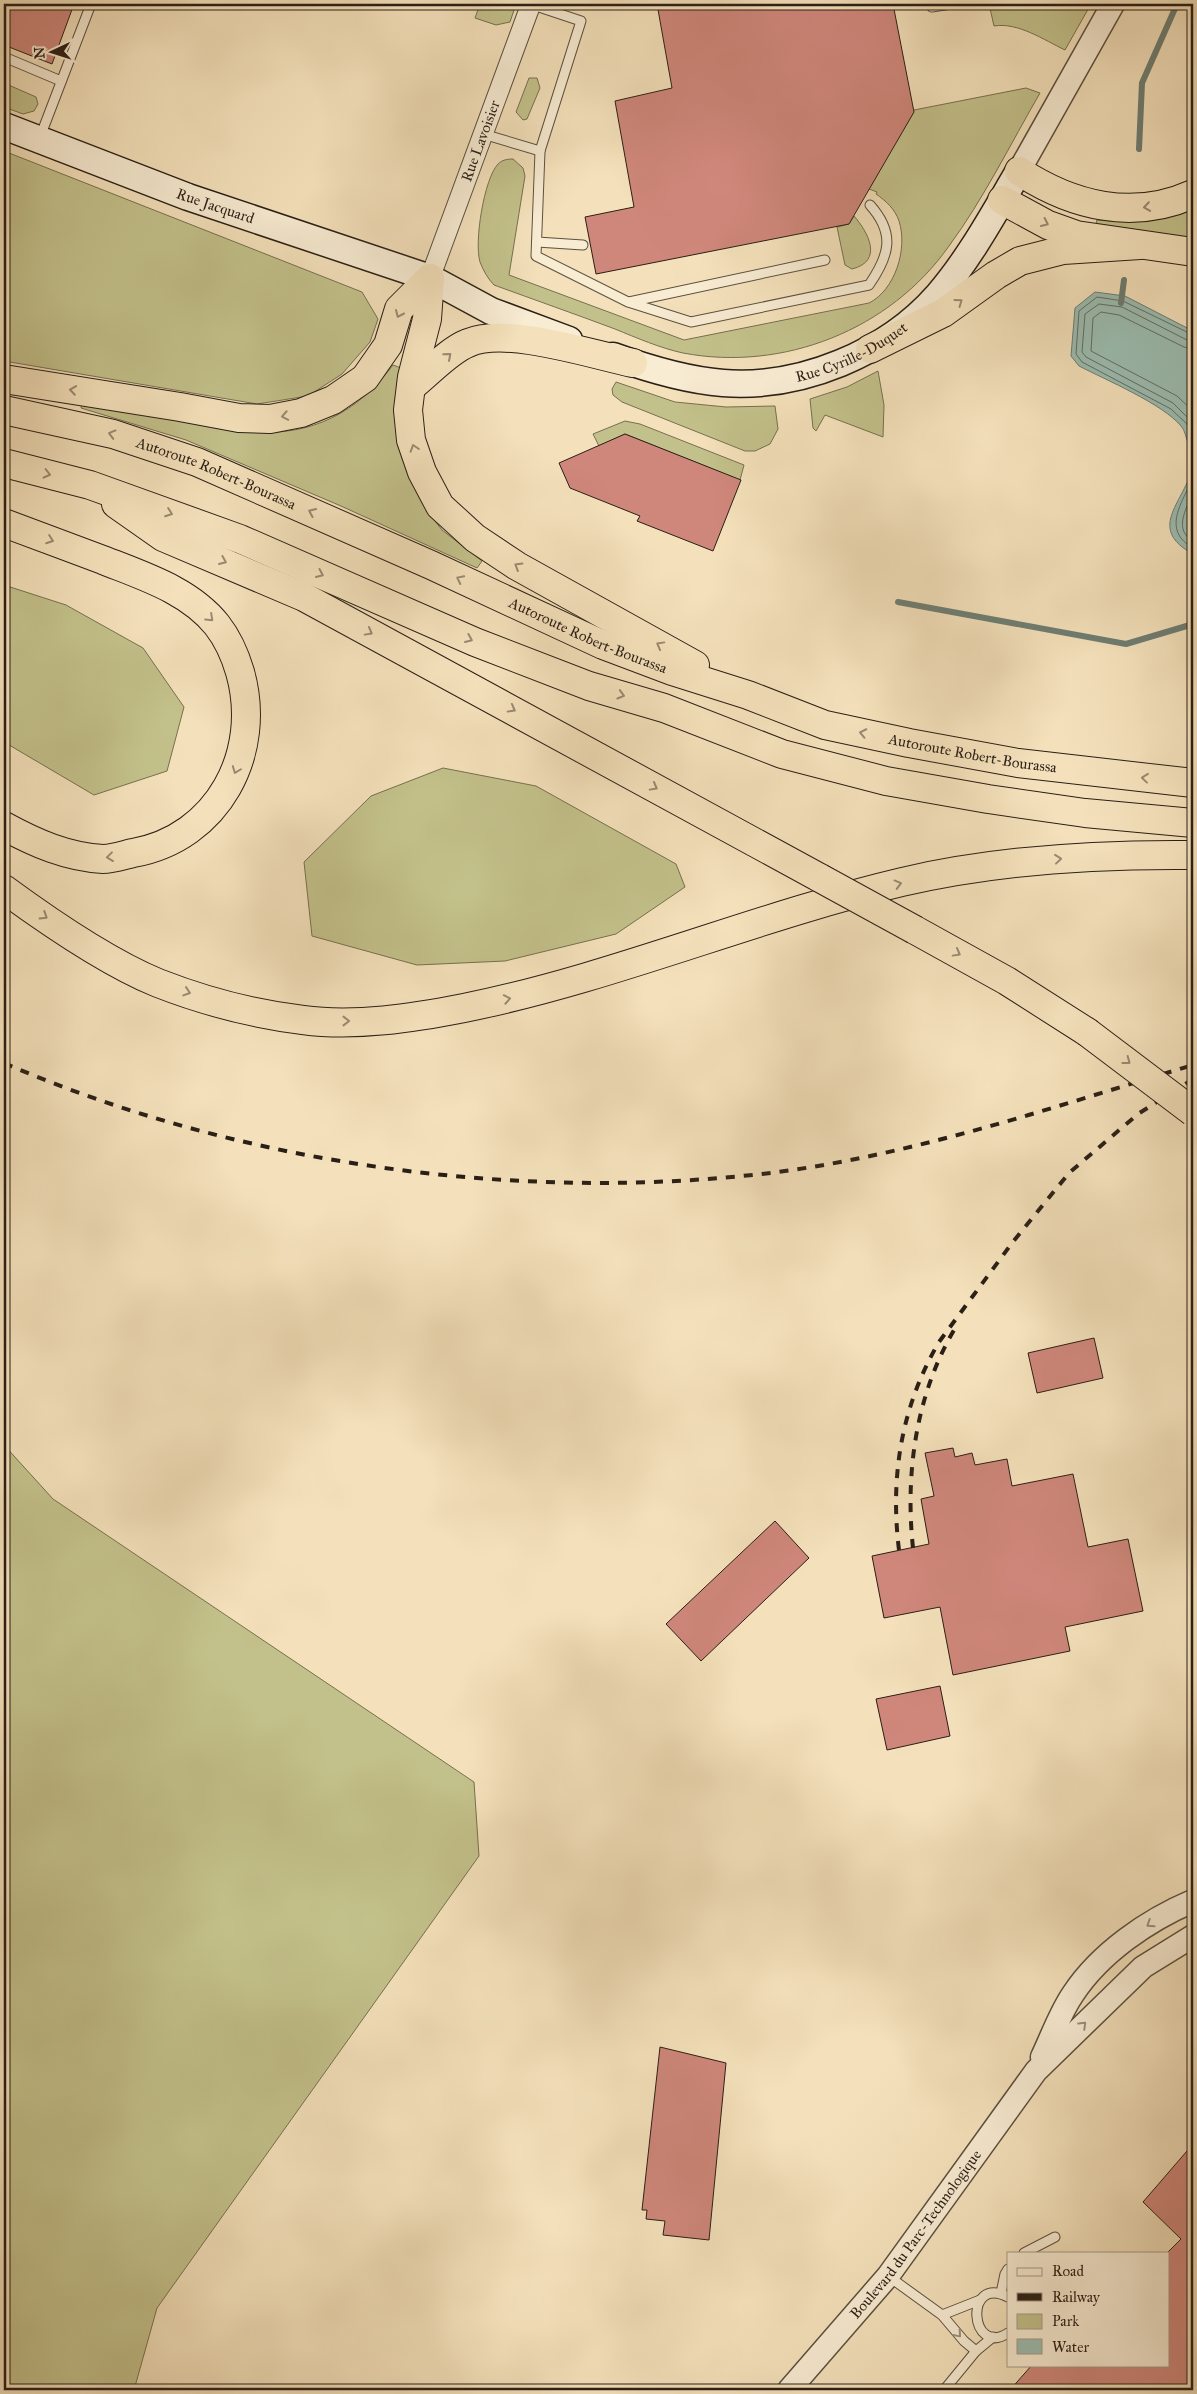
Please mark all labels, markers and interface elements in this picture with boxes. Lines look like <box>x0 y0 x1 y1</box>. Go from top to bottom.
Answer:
north arrow <box>28 28 78 78</box>
text: N <box>31 46 48 59</box>
street label: Rue Lavoisier <box>457 97 504 184</box>
street label: Rue Jacquard <box>174 184 257 228</box>
one-way arrow <box>1142 202 1151 212</box>
one-way arrow <box>1040 217 1049 228</box>
one-way arrow <box>953 299 962 307</box>
one-way arrow <box>394 309 405 318</box>
street label: Rue Cyrille-Duquet <box>794 318 912 386</box>
one-way arrow <box>442 353 451 362</box>
one-way arrow <box>68 385 77 395</box>
one-way arrow <box>281 410 289 421</box>
one-way arrow <box>108 429 116 439</box>
street label: Autoroute Robert-Bourassa <box>133 433 299 514</box>
one-way arrow <box>410 445 420 453</box>
one-way arrow <box>42 468 51 479</box>
one-way arrow <box>164 507 173 517</box>
one-way arrow <box>308 507 317 518</box>
one-way arrow <box>45 534 53 544</box>
one-way arrow <box>218 555 227 566</box>
one-way arrow <box>514 563 523 573</box>
one-way arrow <box>315 567 324 578</box>
one-way arrow <box>456 575 465 585</box>
street label: Autoroute Robert-Bourassa <box>505 593 670 678</box>
one-way arrow <box>204 612 213 621</box>
one-way arrow <box>364 626 373 636</box>
one-way arrow <box>464 632 473 643</box>
one-way arrow <box>656 642 665 652</box>
one-way arrow <box>616 690 624 700</box>
one-way arrow <box>506 703 515 713</box>
one-way arrow <box>859 728 868 739</box>
street label: Autoroute Robert-Bourassa <box>886 730 1058 776</box>
one-way arrow <box>232 765 242 774</box>
one-way arrow <box>1140 772 1148 783</box>
one-way arrow <box>649 781 658 791</box>
one-way arrow <box>106 851 114 862</box>
one-way arrow <box>1054 854 1062 865</box>
one-way arrow <box>893 879 902 890</box>
one-way arrow <box>39 910 48 920</box>
one-way arrow <box>952 947 961 957</box>
one-way arrow <box>182 986 191 996</box>
one-way arrow <box>502 995 511 1005</box>
one-way arrow <box>342 1016 350 1026</box>
one-way arrow <box>1121 1055 1130 1063</box>
one-way arrow <box>1147 1917 1156 1927</box>
one-way arrow <box>1077 2022 1086 2031</box>
street label: Boulevard du Parc-Technologique <box>846 2146 985 2322</box>
legend <box>1007 2252 1170 2366</box>
text: Road <box>1052 2262 1084 2280</box>
text: Railway <box>1052 2288 1101 2306</box>
text: Park <box>1052 2312 1079 2330</box>
one-way arrow <box>952 2328 961 2337</box>
text: Water <box>1052 2338 1089 2356</box>

